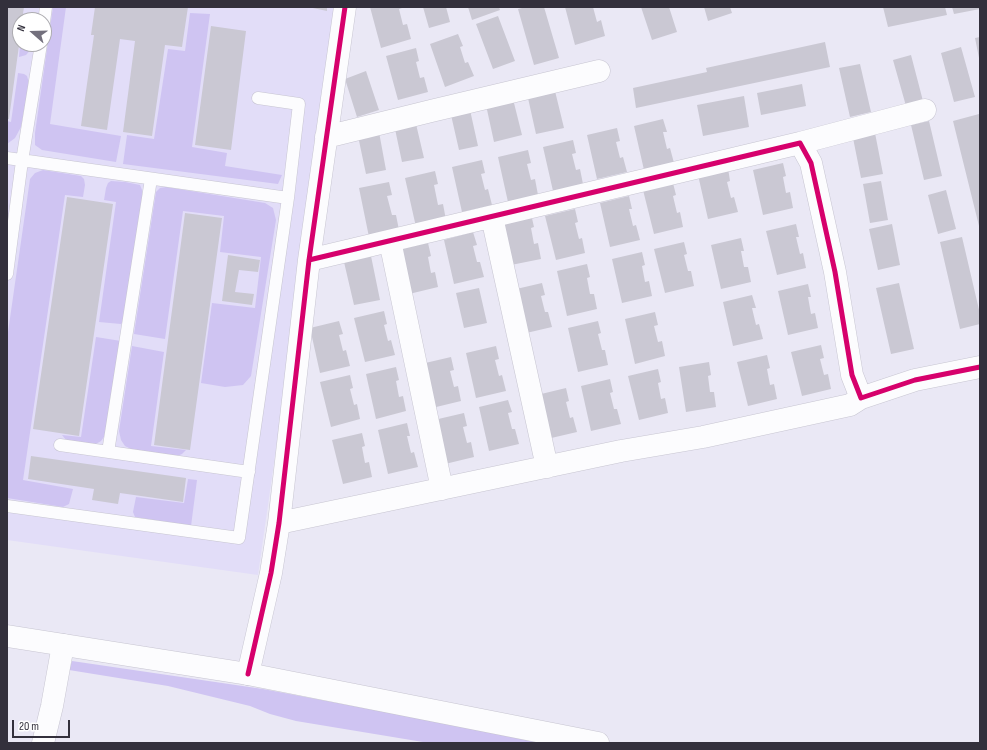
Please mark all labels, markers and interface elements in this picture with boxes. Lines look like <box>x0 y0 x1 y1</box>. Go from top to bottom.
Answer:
north arrow <box>12 12 52 52</box>
text: N <box>14 23 28 33</box>
scale bar <box>14 712 72 738</box>
text: 20 m <box>19 719 39 734</box>

